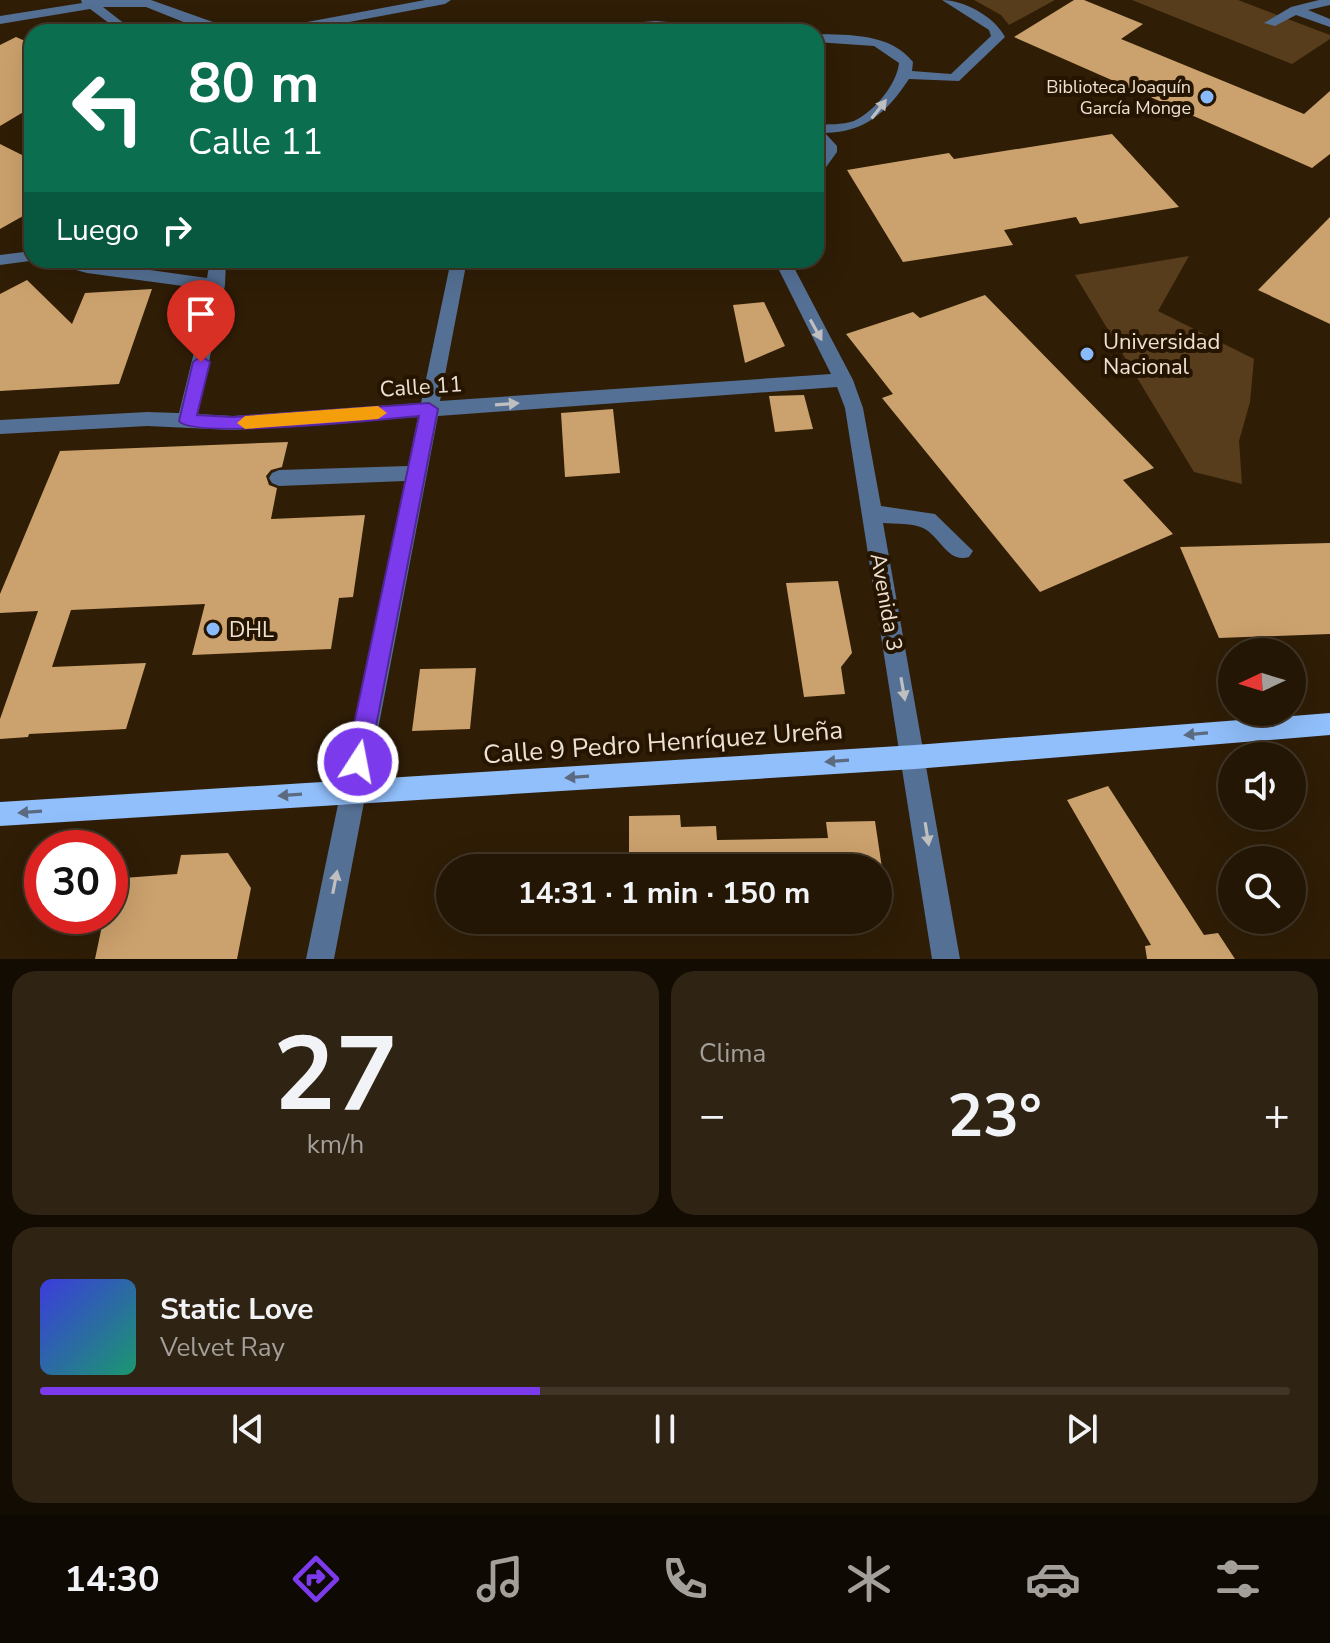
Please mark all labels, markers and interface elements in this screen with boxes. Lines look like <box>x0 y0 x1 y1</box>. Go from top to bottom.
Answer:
text: 80 m <box>188 45 319 122</box>
icon: left <box>56 56 160 160</box>
place label: Biblioteca Joaquín García Monge <box>1046 75 1191 120</box>
marker: Biblioteca Joaquín García Monge <box>1198 88 1216 106</box>
one-way arrow <box>870 99 887 119</box>
text: Calle 11 <box>188 118 323 167</box>
icon: right <box>155 208 199 252</box>
text: Luego <box>56 210 139 251</box>
pin <box>167 280 235 362</box>
icon: arrive <box>179 292 223 336</box>
one-way arrow <box>809 319 823 341</box>
place label: Universidad Nacional <box>1103 327 1220 382</box>
marker: Universidad Nacional <box>1078 345 1096 363</box>
street label: Calle 11 <box>379 369 463 405</box>
one-way arrow <box>495 397 520 410</box>
street label: Avenida 3 <box>863 551 909 654</box>
place label: DHL <box>229 615 274 645</box>
marker: DHL <box>204 620 222 638</box>
north arrow <box>1218 638 1306 726</box>
map controls <box>1218 638 1306 934</box>
one-way arrow <box>897 677 909 702</box>
street label: Calle 9 Pedro Henríquez Ureña <box>482 712 844 773</box>
position arrow <box>316 720 400 804</box>
one-way arrow <box>1183 728 1208 741</box>
button: sound <box>1218 742 1306 830</box>
one-way arrow <box>824 755 849 768</box>
one-way arrow <box>564 771 589 784</box>
one-way arrow <box>277 789 302 802</box>
one-way arrow <box>17 806 42 819</box>
one-way arrow <box>921 822 933 847</box>
speed limit sign: 30 <box>24 830 128 934</box>
button: search <box>1218 846 1306 934</box>
one-way arrow <box>329 870 341 895</box>
text: 14:31 · 1 min · 150 m <box>518 873 810 914</box>
text: 27 <box>273 1004 398 1146</box>
text: Clima <box>699 1036 766 1071</box>
text: 23° <box>947 1075 1042 1157</box>
text: − <box>699 1086 725 1146</box>
text: + <box>1264 1086 1290 1146</box>
text: km/h <box>307 1127 364 1162</box>
text: Static Love <box>160 1289 314 1330</box>
text: Velvet Ray <box>160 1330 285 1365</box>
icon: previous <box>226 1407 270 1451</box>
icon: pause <box>643 1407 687 1451</box>
icon: next <box>1060 1407 1104 1451</box>
icon: directions <box>288 1551 344 1607</box>
icon: music <box>472 1551 528 1607</box>
icon: phone <box>657 1551 713 1607</box>
icon: climate <box>841 1551 897 1607</box>
icon: car <box>1025 1551 1081 1607</box>
icon: filters <box>1210 1551 1266 1607</box>
text: 14:30 <box>64 1555 160 1604</box>

